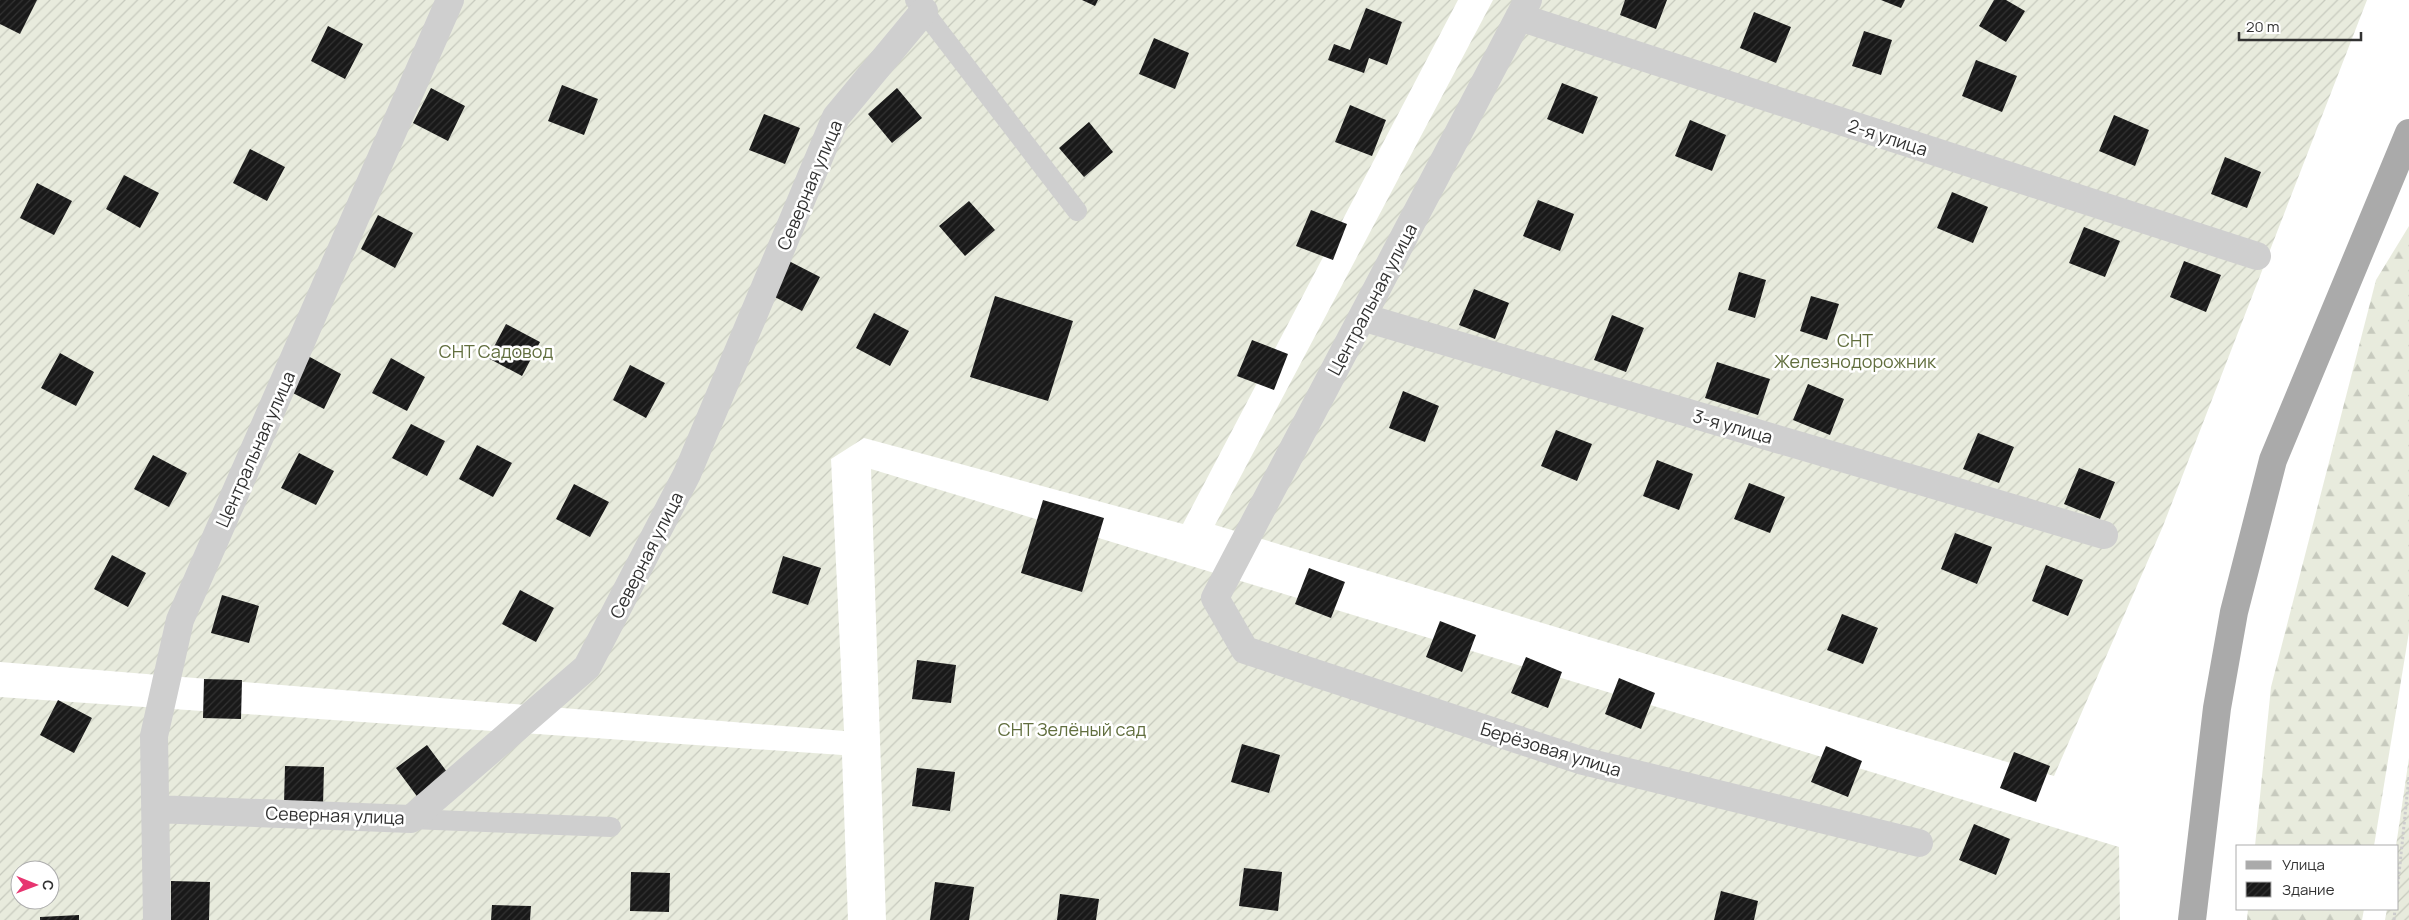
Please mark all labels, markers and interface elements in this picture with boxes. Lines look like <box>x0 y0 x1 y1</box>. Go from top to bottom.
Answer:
scale bar <box>2239 10 2362 42</box>
text: 20 m <box>2246 16 2279 37</box>
street label: 2-я улица <box>1845 113 1931 161</box>
street label: Северная улица <box>771 116 847 254</box>
street label: Центральная улица <box>1322 219 1422 379</box>
park label: СНТ Железнодорожник <box>1774 328 1937 373</box>
park label: СНТ Садовод <box>439 339 553 363</box>
street label: Центральная улица <box>210 367 300 531</box>
street label: 3-я улица <box>1690 403 1776 449</box>
street label: Северная улица <box>604 488 688 622</box>
street label: Берёзовая улица <box>1478 716 1624 782</box>
park label: СНТ Зелёный сад <box>998 717 1146 741</box>
street label: Северная улица <box>265 801 405 829</box>
legend <box>2236 845 2399 910</box>
text: Улица <box>2282 854 2325 875</box>
north arrow <box>10 860 60 910</box>
text: Здание <box>2282 879 2335 900</box>
text: С <box>39 880 58 891</box>

